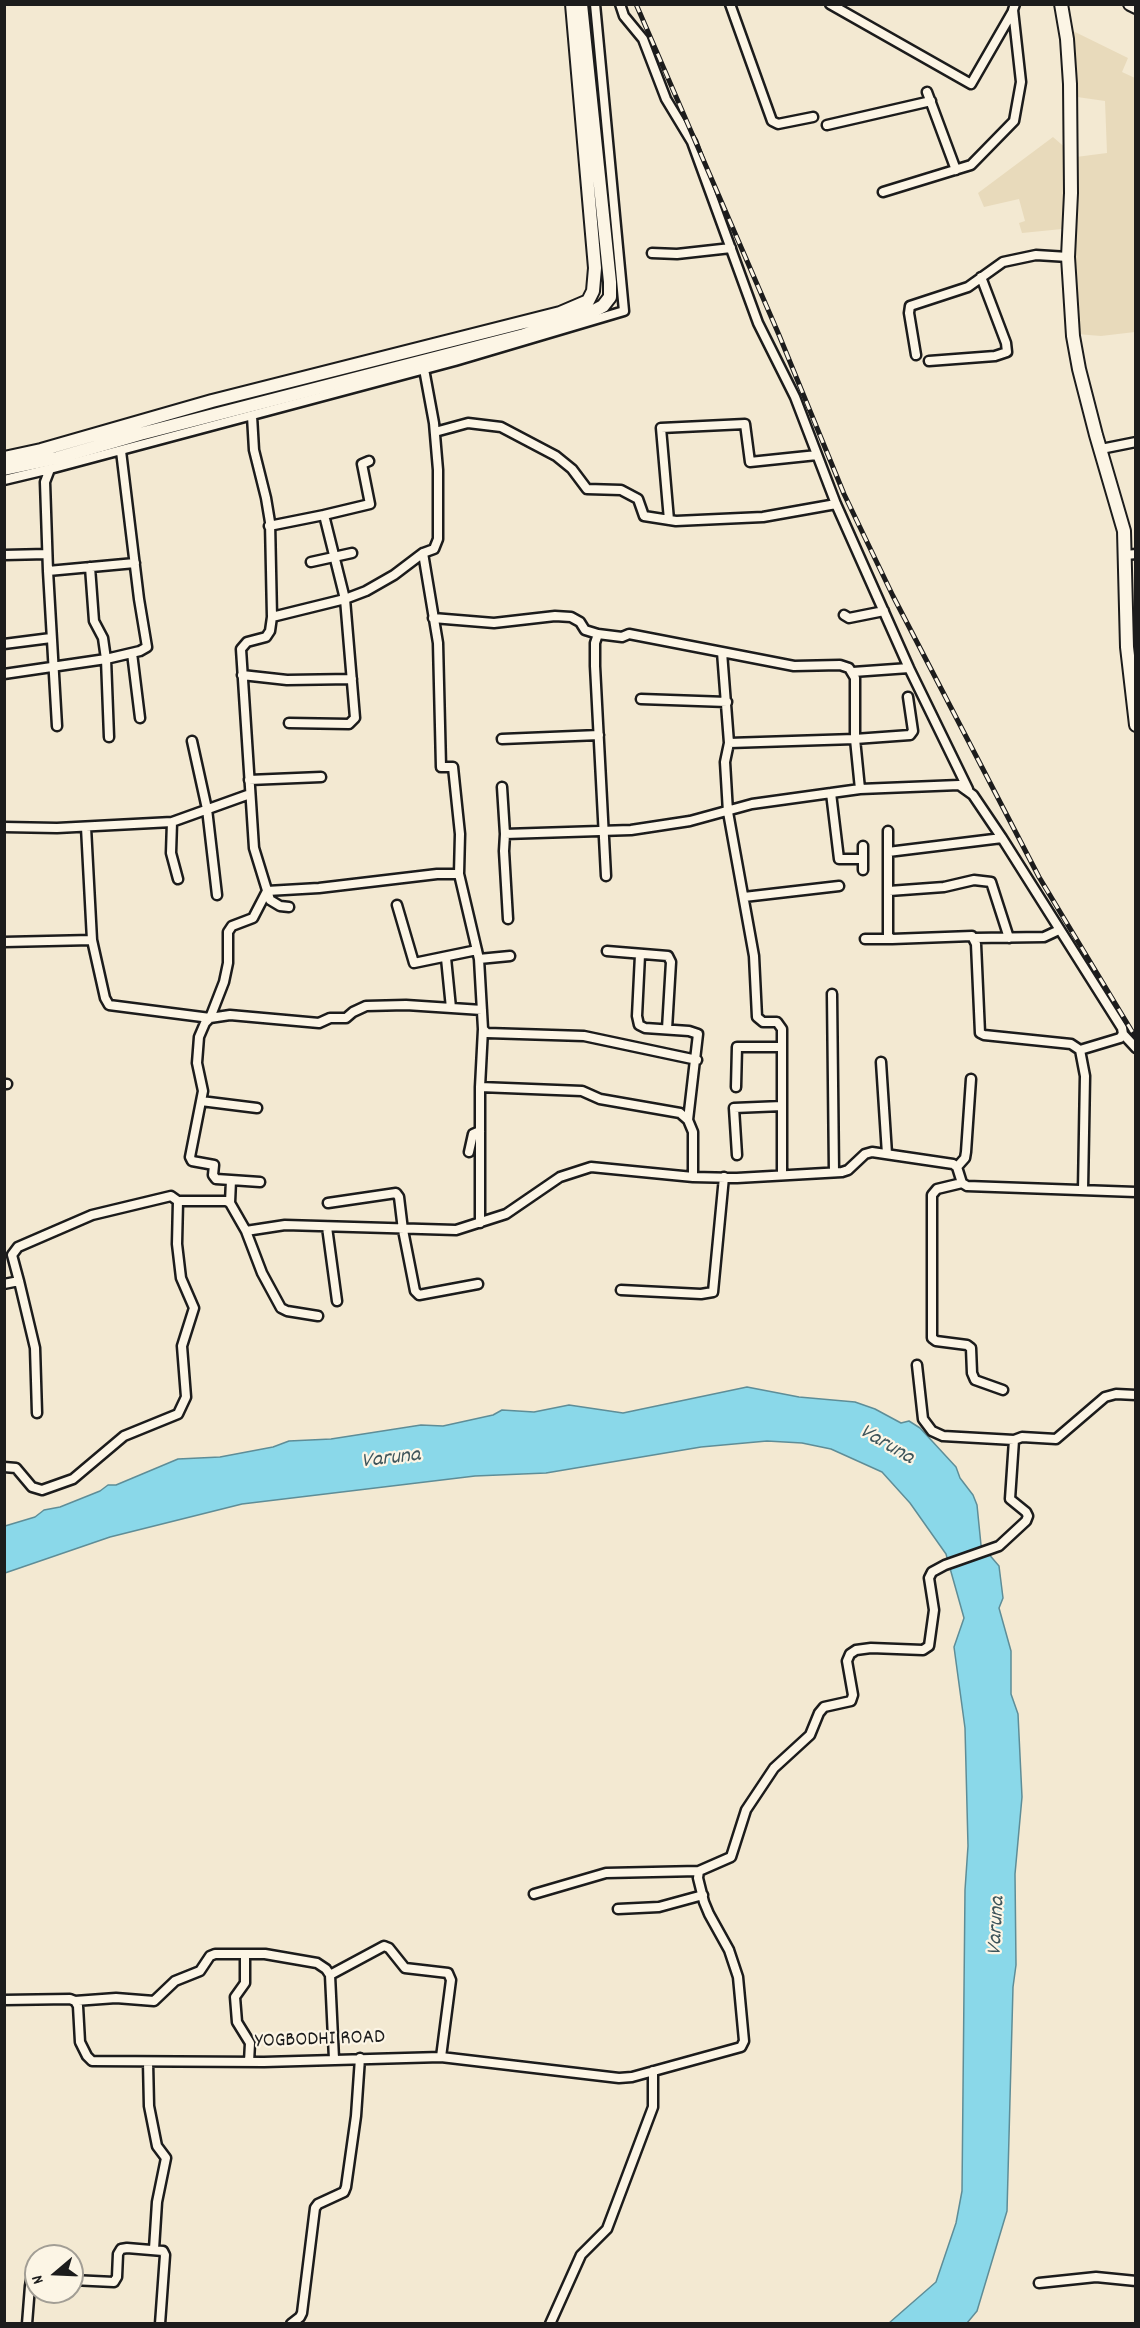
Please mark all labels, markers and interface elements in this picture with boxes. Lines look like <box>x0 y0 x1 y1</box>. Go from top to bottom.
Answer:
water label: Varuna <box>854 1420 918 1472</box>
water label: Varuna <box>360 1443 422 1477</box>
water label: Varuna <box>983 1896 1013 1956</box>
street label: YOGBODHI ROAD <box>255 2026 385 2056</box>
north arrow <box>24 2244 84 2304</box>
text: N <box>26 2272 51 2287</box>

